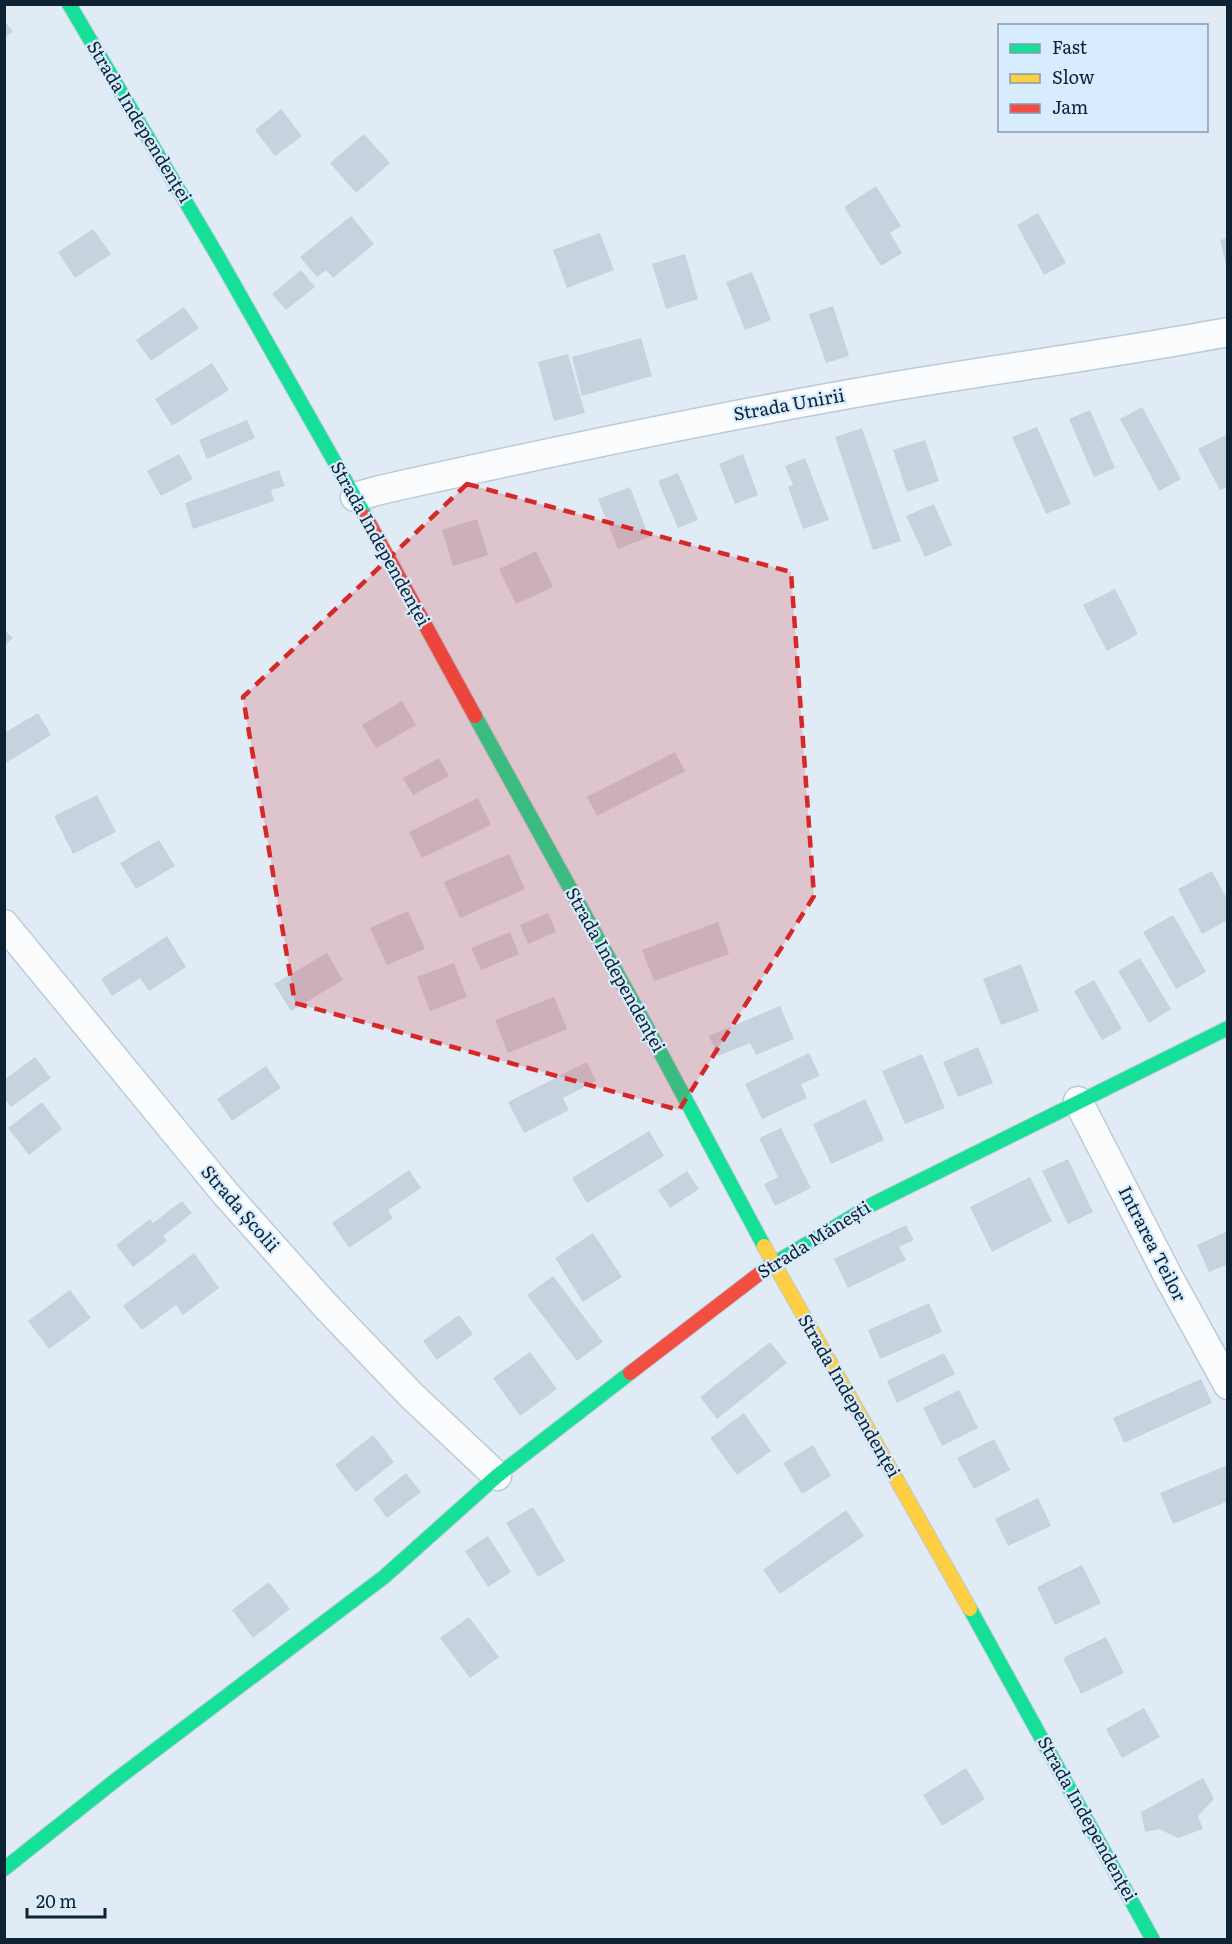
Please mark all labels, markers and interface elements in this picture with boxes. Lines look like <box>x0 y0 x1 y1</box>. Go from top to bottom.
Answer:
legend <box>998 24 1208 132</box>
text: Fast <box>1052 33 1088 60</box>
street label: Strada Independenței <box>81 35 200 207</box>
text: Slow <box>1052 63 1095 90</box>
text: Jam <box>1052 93 1088 120</box>
street label: Strada Unirii <box>731 380 847 427</box>
street label: Strada Independenței <box>325 456 438 631</box>
street label: Strada Independenței <box>560 882 673 1057</box>
street label: Strada Școlii <box>196 1158 287 1258</box>
street label: Intrarea Teilor <box>1113 1181 1194 1306</box>
street label: Strada Mănești <box>751 1193 875 1284</box>
street label: Strada Independenței <box>792 1308 908 1482</box>
street label: Strada Independenței <box>1032 1731 1145 1906</box>
scale bar <box>27 1881 105 1919</box>
text: 20 m <box>36 1887 77 1914</box>

